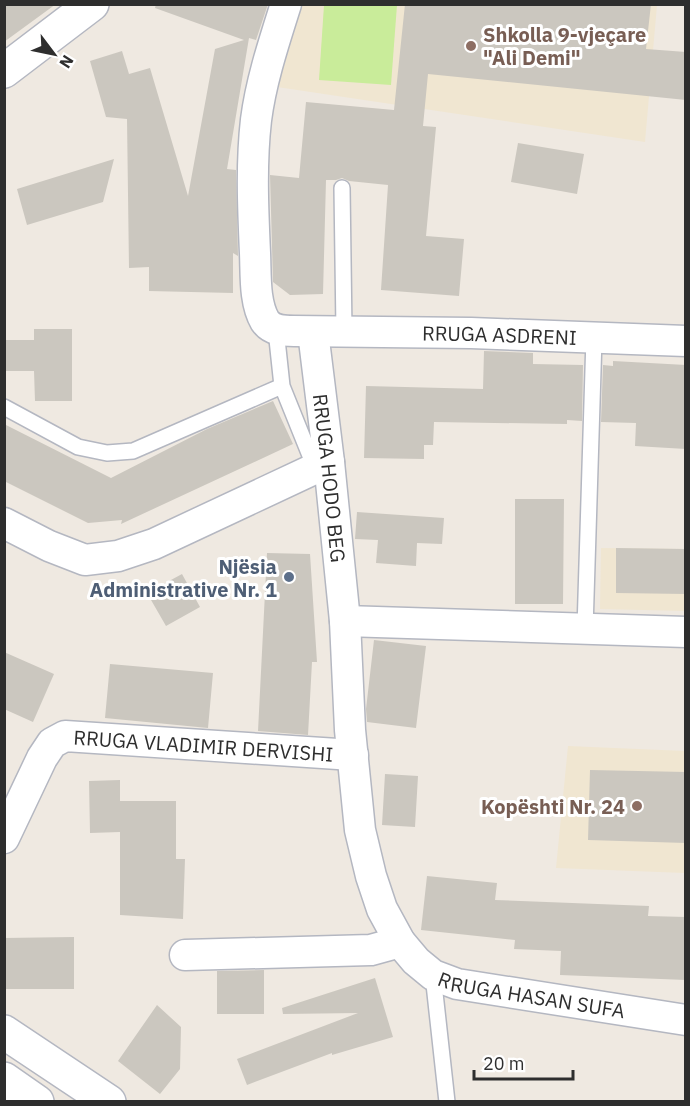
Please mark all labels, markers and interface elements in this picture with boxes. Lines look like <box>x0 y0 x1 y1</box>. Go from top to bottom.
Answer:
place label: Shkolla 9-vjeçare "Ali Demi" <box>483 21 646 71</box>
north arrow <box>24 24 84 84</box>
marker: Shkolla 9-vjeçare "Ali Demi" <box>464 39 478 53</box>
text: N <box>55 52 78 72</box>
street label: RRUGA ASDRENI <box>422 319 577 350</box>
street label: RRUGA HODO BEG <box>307 392 353 564</box>
place label: Njësia Administrative Nr. 1 <box>89 553 277 603</box>
marker: Njësia Administrative Nr. 1 <box>282 570 296 584</box>
street label: RRUGA VLADIMIR DERVISHI <box>73 723 334 767</box>
place label: Kopështi Nr. 24 <box>481 793 625 820</box>
marker: Kopështi Nr. 24 <box>630 799 644 813</box>
street label: RRUGA HASAN SUFA <box>434 965 627 1024</box>
scale bar <box>474 1043 573 1081</box>
text: 20 m <box>483 1052 525 1075</box>

